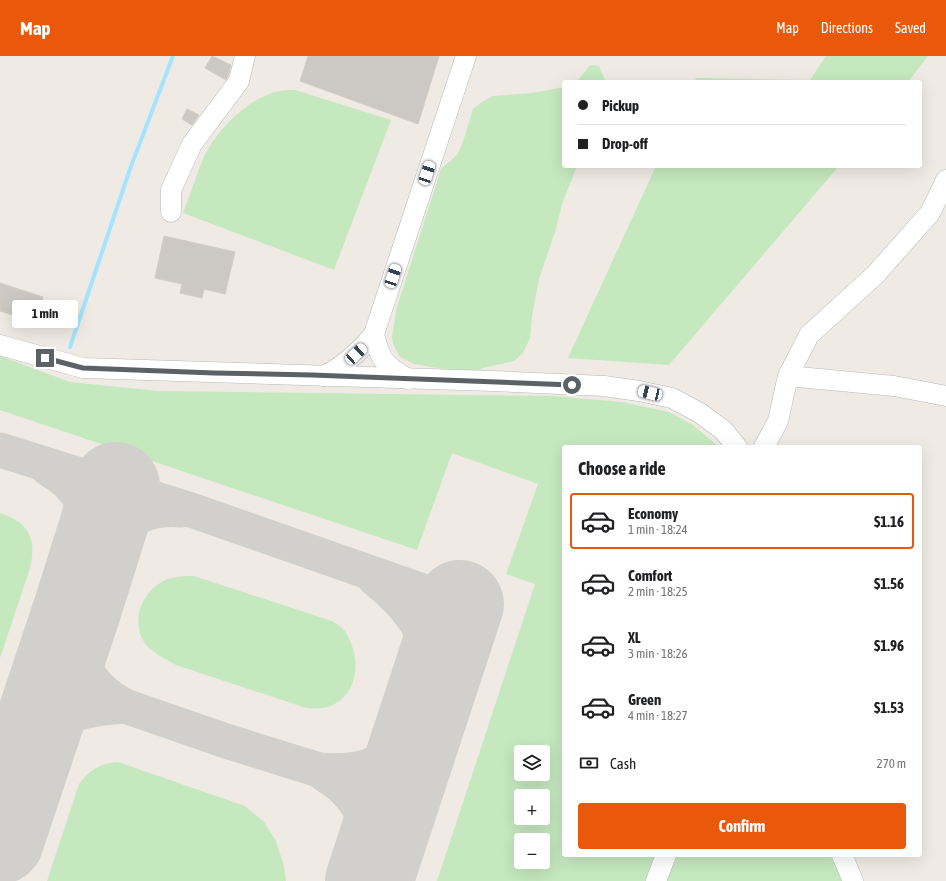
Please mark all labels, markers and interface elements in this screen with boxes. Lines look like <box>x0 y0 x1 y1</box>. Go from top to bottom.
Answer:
text: Map <box>20 17 51 39</box>
text: Map <box>776 20 799 36</box>
text: Directions <box>821 20 873 36</box>
text: Saved <box>895 20 926 36</box>
text: Pickup <box>602 97 639 114</box>
text: Drop-off <box>602 135 648 152</box>
car <box>418 160 436 186</box>
car <box>384 263 402 289</box>
callout: 1 min <box>12 300 78 328</box>
text: 1 min <box>32 306 58 321</box>
car <box>343 341 369 367</box>
route end <box>36 349 54 367</box>
route start <box>563 376 581 394</box>
car <box>637 384 663 402</box>
text: Choose a ride <box>578 458 666 479</box>
icon: car <box>580 503 616 539</box>
text: Economy <box>628 505 678 522</box>
text: $1.16 <box>874 513 904 530</box>
text: 1 min · 18:24 <box>628 522 688 537</box>
icon: car <box>580 565 616 601</box>
text: Comfort <box>628 567 672 584</box>
text: $1.56 <box>874 575 904 592</box>
text: 2 min · 18:25 <box>628 584 688 599</box>
icon: car <box>580 627 616 663</box>
text: XL <box>628 629 641 646</box>
text: $1.96 <box>874 637 904 654</box>
text: 3 min · 18:26 <box>628 646 688 661</box>
icon: car <box>580 689 616 725</box>
text: Green <box>628 691 661 708</box>
text: $1.53 <box>874 699 904 716</box>
text: 4 min · 18:27 <box>628 708 688 723</box>
map controls <box>514 745 550 869</box>
button: layers <box>514 745 550 781</box>
icon: cash <box>578 752 600 774</box>
text: Cash <box>610 755 636 772</box>
text: 270 m <box>877 756 906 771</box>
button: + <box>514 789 550 825</box>
button: Confirm <box>578 803 906 849</box>
button: − <box>514 833 550 869</box>

